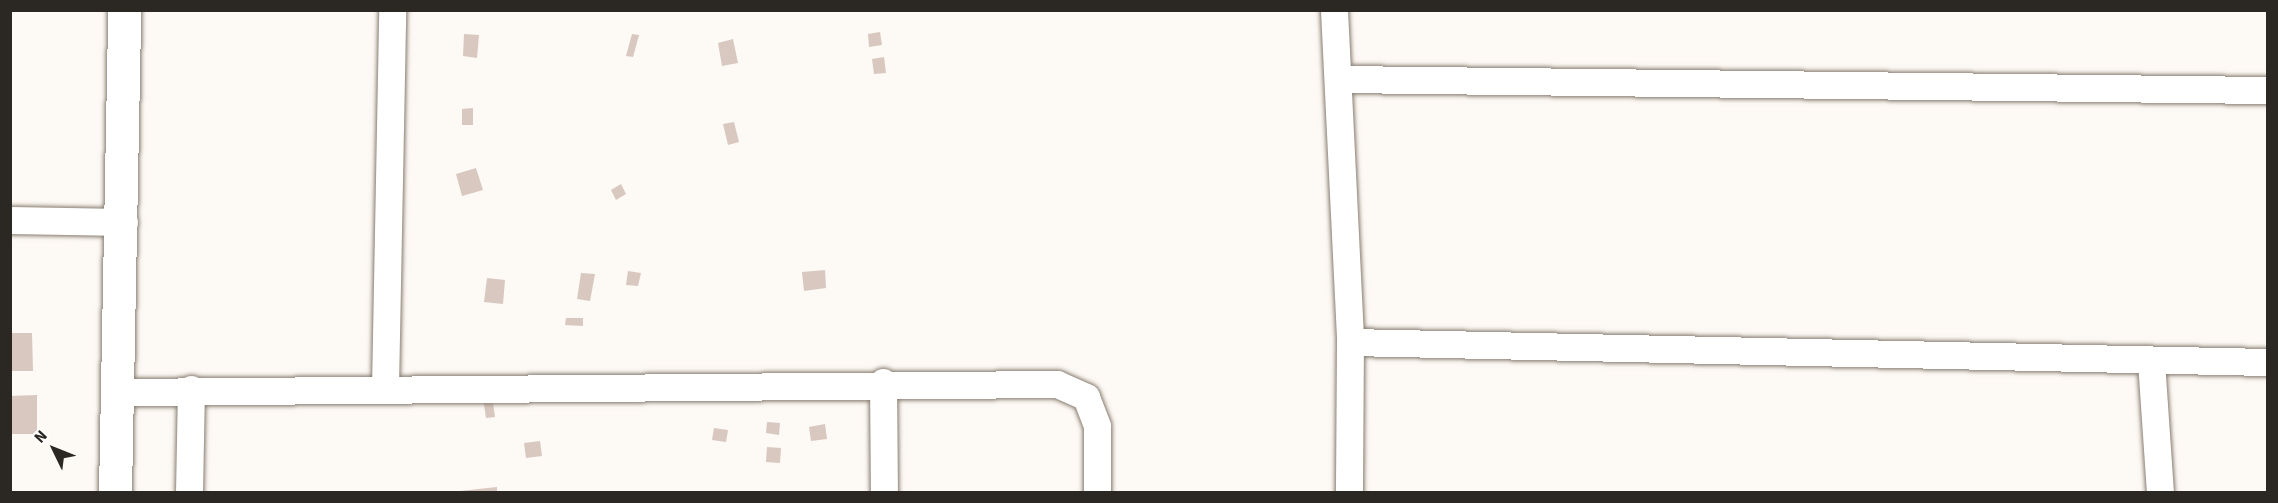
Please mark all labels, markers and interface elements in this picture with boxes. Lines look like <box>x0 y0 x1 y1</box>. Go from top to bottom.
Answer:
north arrow <box>24 419 84 479</box>
text: N <box>29 425 53 448</box>

